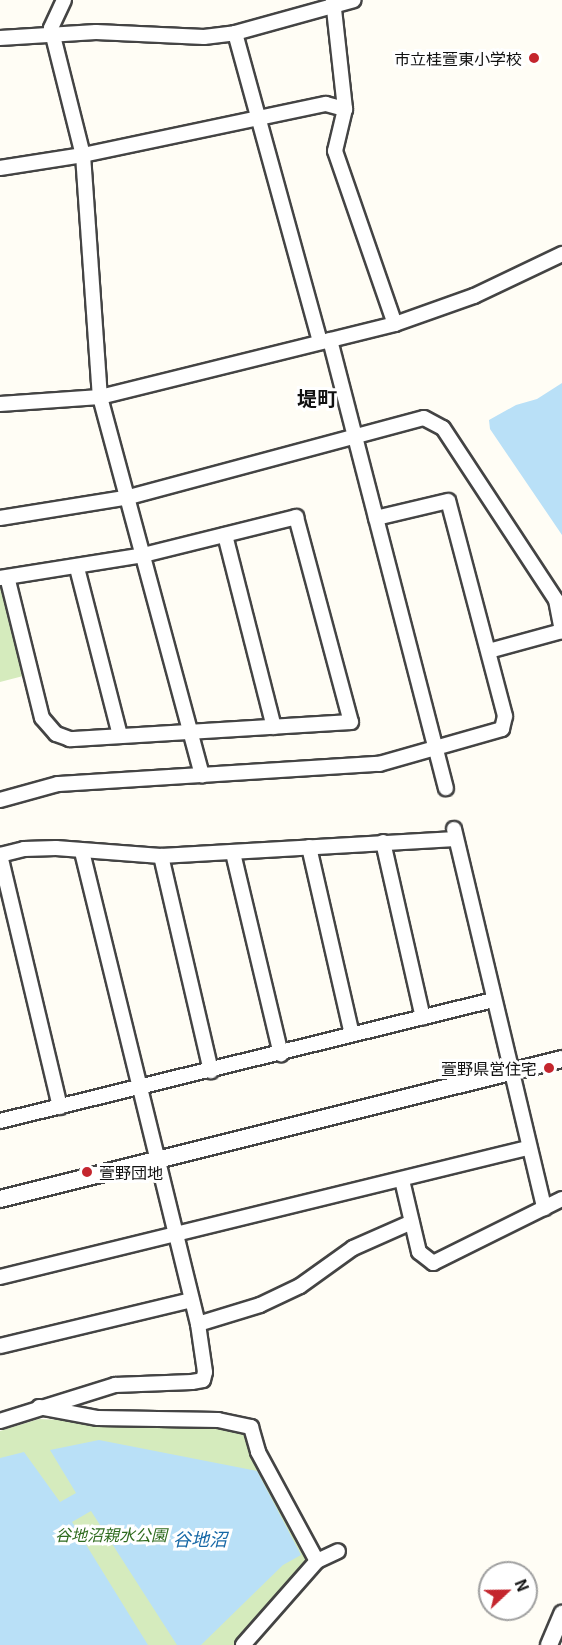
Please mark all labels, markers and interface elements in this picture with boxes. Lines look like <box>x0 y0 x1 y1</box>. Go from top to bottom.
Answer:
place label: 市立桂萱東小学校 <box>394 48 522 68</box>
marker: 市立桂萱東小学校 <box>527 51 541 65</box>
district label: 堤町 <box>297 385 337 409</box>
place label: 萱野県営住宅 <box>441 1058 537 1078</box>
marker: 萱野県営住宅 <box>542 1061 556 1075</box>
place label: 萱野団地 <box>99 1162 163 1182</box>
marker: 萱野団地 <box>80 1165 94 1179</box>
park label: 谷地沼親水公園 <box>55 1524 167 1544</box>
water label: 谷地沼 <box>173 1527 227 1549</box>
north arrow <box>478 1561 538 1621</box>
text: N <box>509 1575 536 1595</box>

